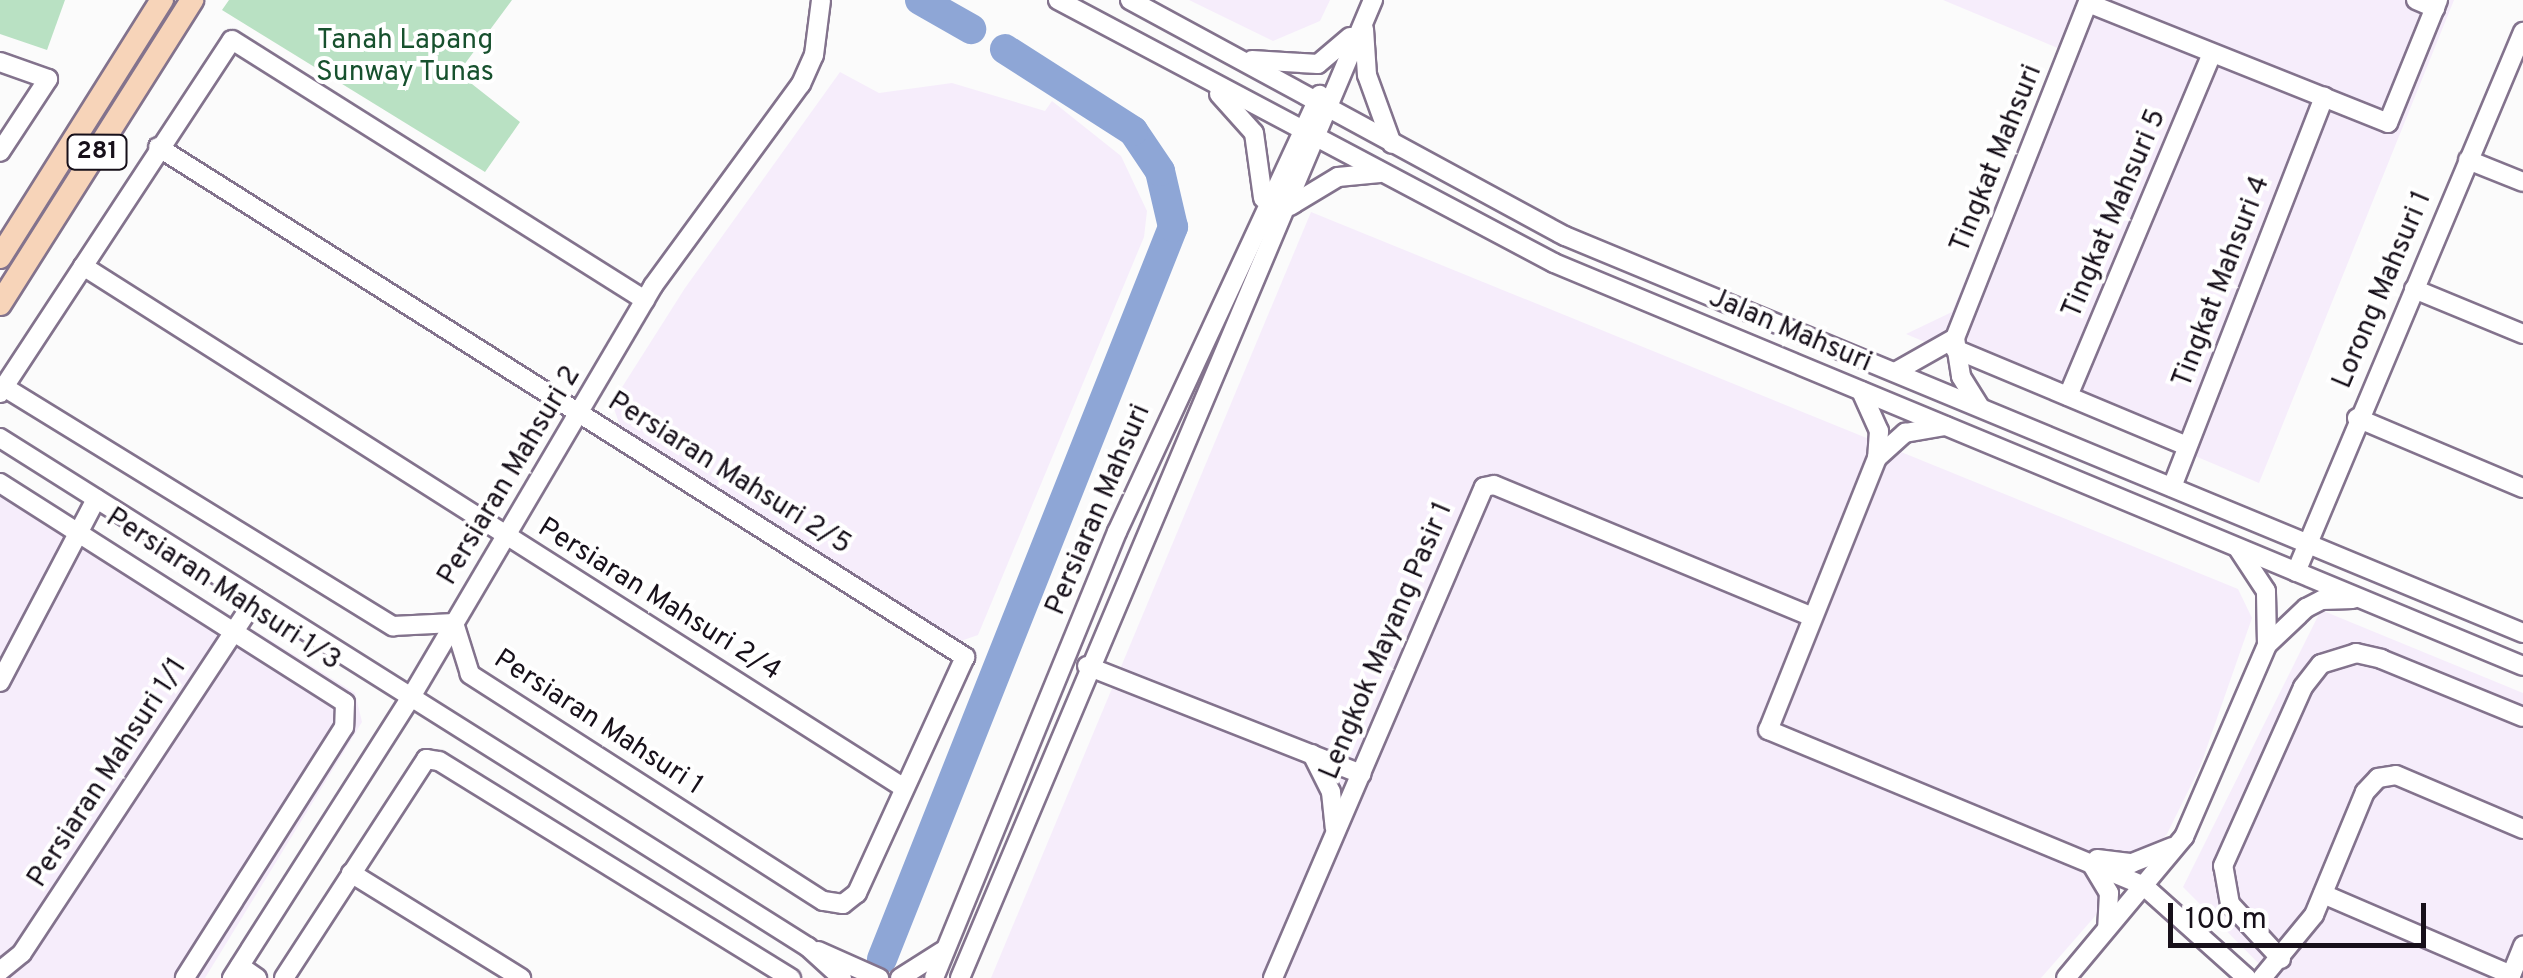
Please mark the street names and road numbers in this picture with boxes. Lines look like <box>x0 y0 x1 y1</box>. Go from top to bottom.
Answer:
street label: Tingkat Mahsuri <box>1944 60 2050 258</box>
street label: Tingkat Mahsuri 5 <box>2056 104 2174 324</box>
road number: 281 <box>64 132 130 172</box>
street label: Tingkat Mahsuri 4 <box>2166 171 2278 393</box>
street label: Lorong Mahsuri 1 <box>2326 186 2440 394</box>
street label: Jalan Mahsuri <box>1704 282 1876 380</box>
street label: Persiaran Mahsuri 2 <box>431 360 589 592</box>
street label: Persiaran Mahsuri 2/5 <box>601 385 857 563</box>
street label: Persiaran Mahsuri <box>1039 400 1159 620</box>
street label: Lengkok Mayang Pasir 1 <box>1313 497 1461 785</box>
street label: Persiaran Mahsuri 1/3 <box>99 502 347 678</box>
street label: Persiaran Mahsuri 2/4 <box>531 511 787 689</box>
street label: Persiaran Mahsuri 1 <box>487 643 709 803</box>
street label: Persiaran Mahsuri 1/1 <box>21 652 195 894</box>

